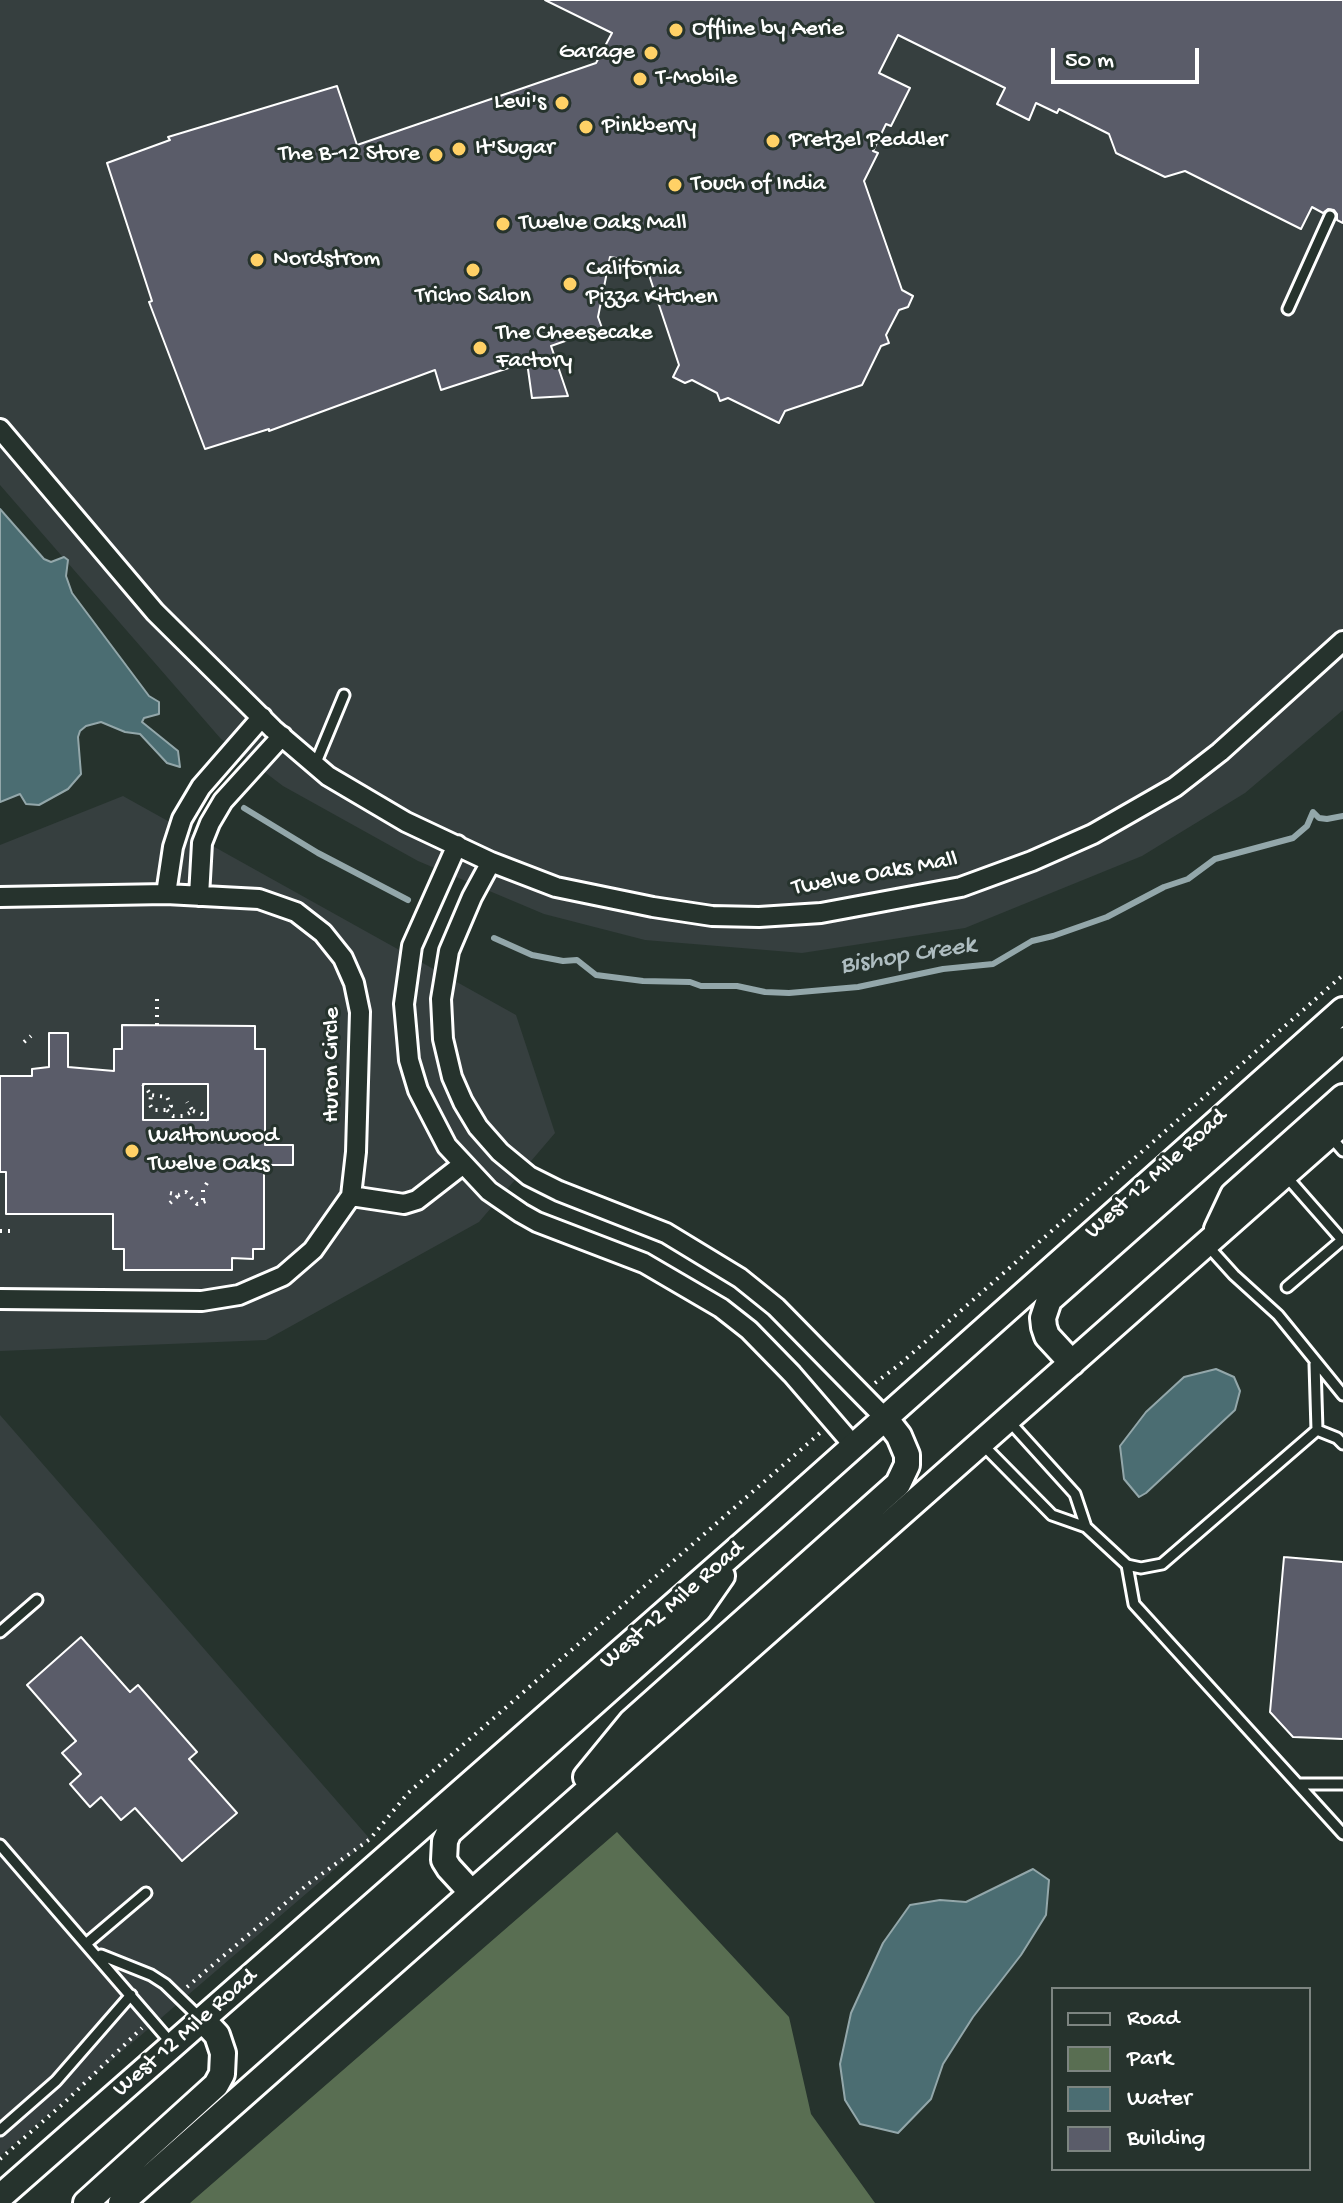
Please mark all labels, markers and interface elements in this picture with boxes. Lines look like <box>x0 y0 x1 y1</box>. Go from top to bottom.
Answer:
place label: Offline by Aerie <box>692 16 844 44</box>
marker: Offline by Aerie <box>667 21 685 39</box>
scale bar <box>1055 32 1203 82</box>
place label: Garage <box>559 39 635 67</box>
marker: Garage <box>642 44 660 62</box>
text: 50 m <box>1065 47 1114 76</box>
place label: T-Mobile <box>656 65 737 93</box>
marker: T-Mobile <box>631 70 649 88</box>
place label: Levi's <box>494 89 546 117</box>
marker: Levi's <box>553 94 571 112</box>
place label: Pinkberry <box>602 113 696 141</box>
marker: Pinkberry <box>577 118 595 136</box>
place label: Pretzel Peddler <box>789 127 947 155</box>
marker: Pretzel Peddler <box>764 132 782 150</box>
place label: It'Sugar <box>475 135 555 163</box>
marker: It'Sugar <box>450 140 468 158</box>
place label: The B-12 Store <box>279 141 420 169</box>
marker: The B-12 Store <box>427 146 445 164</box>
place label: Touch of India <box>691 171 826 199</box>
marker: Touch of India <box>666 176 684 194</box>
place label: Twelve Oaks Mall <box>519 210 687 238</box>
marker: Twelve Oaks Mall <box>494 215 512 233</box>
place label: Nordstrom <box>273 246 380 274</box>
marker: Nordstrom <box>248 251 266 269</box>
place label: California Pizza Kitchen <box>586 256 718 312</box>
marker: Tricho Salon <box>464 261 482 279</box>
marker: California Pizza Kitchen <box>561 275 579 293</box>
place label: Tricho Salon <box>415 283 531 311</box>
place label: The Cheesecake Factory <box>496 320 653 376</box>
marker: The Cheesecake Factory <box>471 339 489 357</box>
street label: Twelve Oaks Mall <box>790 846 960 904</box>
water label: Bishop Creek <box>838 931 978 983</box>
street label: Huron Circle <box>319 1007 347 1123</box>
street label: West 12 Mile Road <box>1080 1103 1234 1247</box>
place label: Waltonwood Twelve Oaks <box>148 1123 278 1179</box>
marker: Waltonwood Twelve Oaks <box>123 1142 141 1160</box>
street label: West 12 Mile Road <box>595 1535 751 1677</box>
street label: West 12 Mile Road <box>108 1963 264 2105</box>
legend <box>1051 1987 1311 2171</box>
text: Road <box>1127 2005 1179 2034</box>
text: Park <box>1127 2045 1173 2074</box>
text: Water <box>1127 2085 1191 2114</box>
text: Building <box>1127 2125 1205 2154</box>

